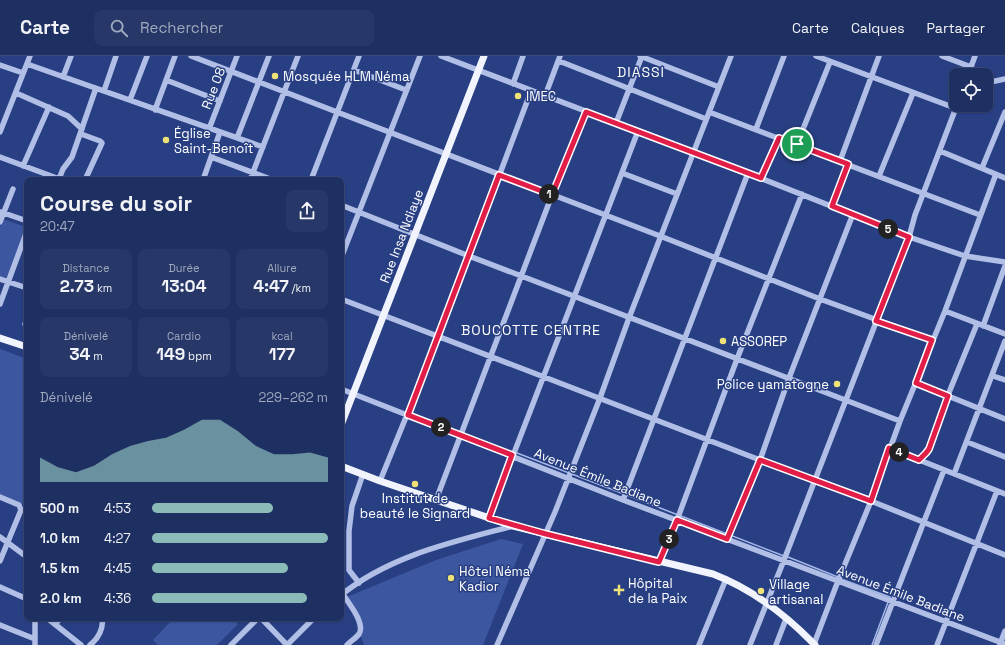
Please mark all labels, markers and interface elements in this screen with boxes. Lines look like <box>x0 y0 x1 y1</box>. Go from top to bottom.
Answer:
search box <box>94 10 374 46</box>
text: Carte <box>20 15 70 40</box>
icon: search <box>108 17 130 39</box>
text: Rechercher <box>140 18 224 37</box>
text: Carte <box>792 19 829 37</box>
text: Calques <box>851 19 905 37</box>
text: Partager <box>927 19 985 37</box>
district label: DIASSI <box>617 63 665 81</box>
street label: Rue 08 <box>198 65 229 112</box>
place label: Mosquée HLM Néma <box>283 68 410 85</box>
map controls <box>949 68 993 112</box>
button: locate <box>949 68 993 112</box>
marker: Mosquée HLM Néma <box>270 71 280 81</box>
place label: IMEC <box>526 88 556 105</box>
marker: IMEC <box>513 91 523 101</box>
place label: Église Saint-Benoît <box>174 125 254 157</box>
pin <box>780 127 814 161</box>
icon: arrive <box>786 133 808 155</box>
marker: Église Saint-Benoît <box>161 135 171 145</box>
pin: 1 <box>539 184 559 204</box>
street label: Rue Insa Ndiaye <box>376 187 427 285</box>
text: 1 <box>547 187 551 201</box>
text: Course du soir <box>40 189 192 217</box>
button: share <box>286 190 328 232</box>
text: 20:47 <box>40 218 75 235</box>
pin: 5 <box>878 219 898 239</box>
text: 5 <box>885 222 891 236</box>
text: Distance <box>63 261 109 275</box>
text: Durée <box>169 261 200 275</box>
text: Allure <box>267 261 297 275</box>
text: 2.73 <box>60 275 94 297</box>
text: 13:04 <box>162 275 206 297</box>
text: 4:47 <box>253 275 289 297</box>
text: km <box>94 281 112 295</box>
text: /km <box>289 281 311 295</box>
district label: BOUCOTTE CENTRE <box>461 321 601 339</box>
text: Dénivelé <box>64 329 108 343</box>
text: Cardio <box>167 329 201 343</box>
text: kcal <box>271 329 293 343</box>
place label: ASSOREP <box>731 333 787 350</box>
marker: ASSOREP <box>718 336 728 346</box>
text: 34 <box>69 343 90 365</box>
text: 149 <box>156 343 185 365</box>
text: 177 <box>269 343 295 365</box>
text: m <box>90 349 103 363</box>
text: bpm <box>185 349 212 363</box>
place label: Police yamatogne <box>717 376 829 393</box>
marker: Police yamatogne <box>832 379 842 389</box>
text: Dénivelé <box>40 389 93 406</box>
text: 229–262 m <box>258 389 328 406</box>
pin: 2 <box>431 417 451 437</box>
text: 2 <box>438 420 444 434</box>
pin: 4 <box>889 442 909 462</box>
street label: Avenue Émile Badiane <box>532 444 664 511</box>
text: 4 <box>896 445 903 459</box>
marker: Institut de beauté le Signard <box>410 479 420 489</box>
place label: Institut de beauté le Signard <box>360 490 470 522</box>
text: 500 m <box>40 500 79 517</box>
text: 4:53 <box>104 500 131 517</box>
pin: 3 <box>659 529 679 549</box>
text: 1.0 km <box>40 530 80 547</box>
text: 4:27 <box>104 530 130 547</box>
text: 3 <box>666 532 672 546</box>
text: 1.5 km <box>40 560 79 577</box>
text: 4:45 <box>104 560 131 577</box>
street label: Avenue Émile Badiane <box>834 561 967 626</box>
place label: Hôtel Néma Kadior <box>459 563 531 595</box>
marker: Hôtel Néma Kadior <box>446 573 456 583</box>
place label: Hôpital de la Paix <box>628 575 688 607</box>
place label: Village artisanal <box>769 576 823 608</box>
marker: Hôpital de la Paix <box>613 584 625 596</box>
marker: Village artisanal <box>756 586 766 596</box>
text: 2.0 km <box>40 590 82 607</box>
text: 4:36 <box>104 590 131 607</box>

